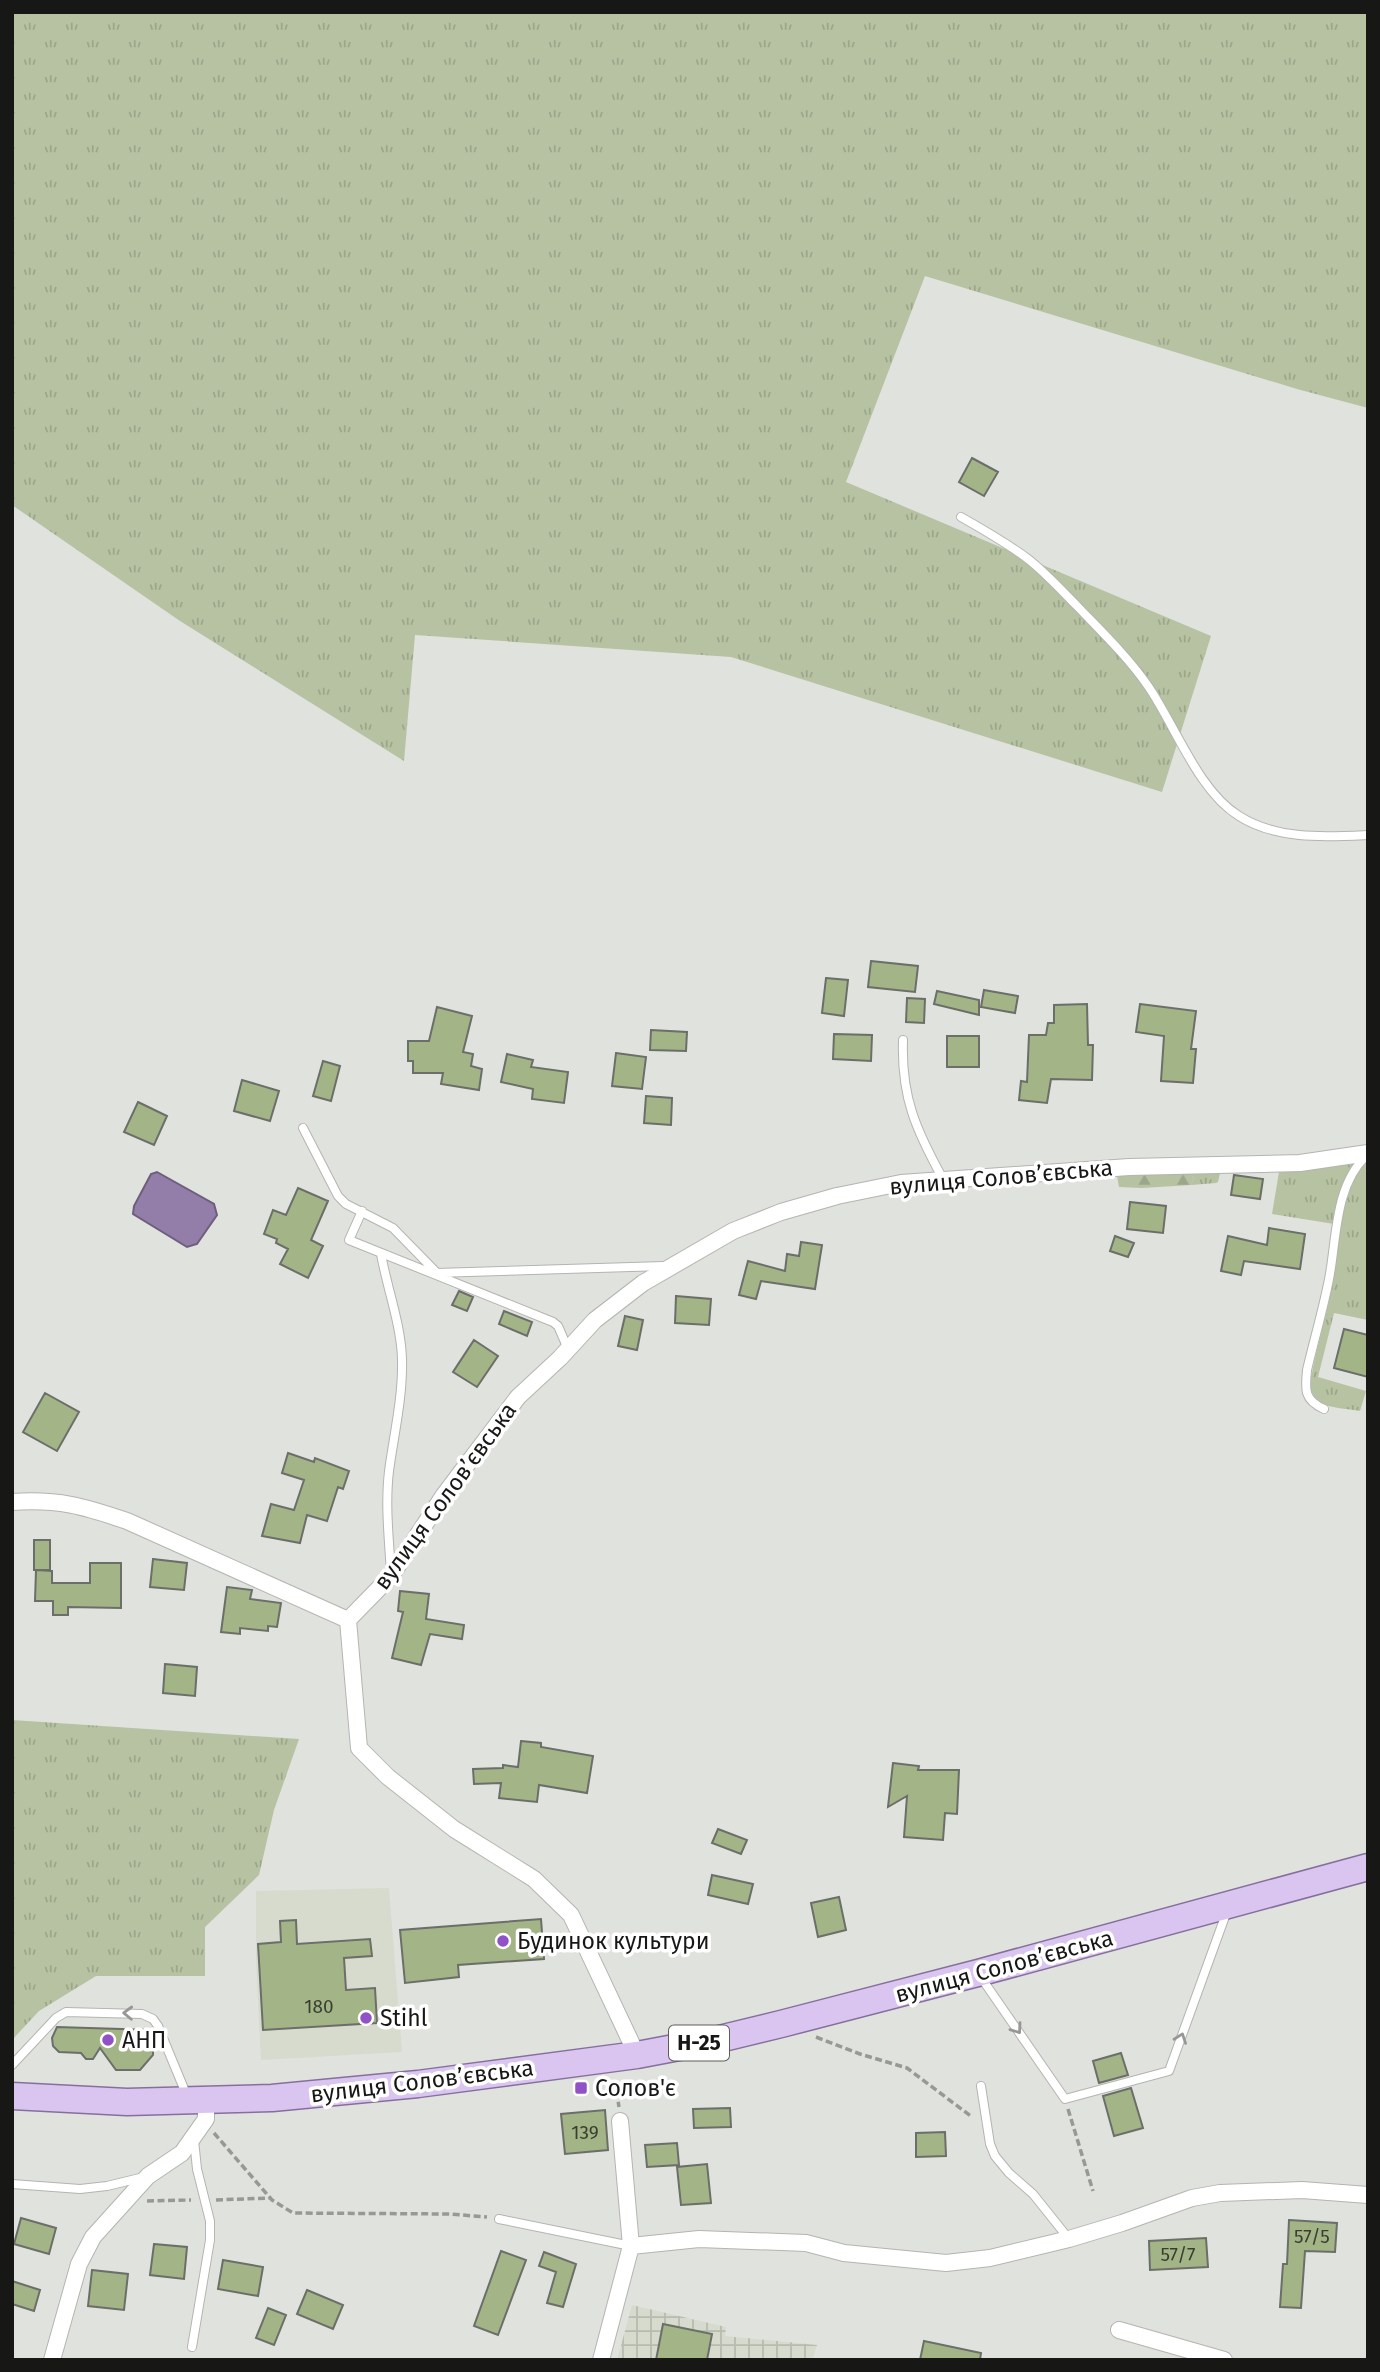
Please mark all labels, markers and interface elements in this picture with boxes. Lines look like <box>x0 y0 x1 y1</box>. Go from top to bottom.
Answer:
street label: вулиця Соловʼєвська <box>888 1153 1114 1201</box>
street label: вулиця Соловʼєвська <box>368 1397 522 1595</box>
street label: вулиця Соловʼєвська <box>892 1923 1116 2009</box>
place label: Будинок культури <box>517 1927 710 1955</box>
marker: Будинок культури <box>495 1933 511 1949</box>
house number: 180 <box>304 1995 334 2018</box>
place label: Stihl <box>380 2004 428 2032</box>
one-way arrow <box>122 2005 133 2020</box>
marker: Stihl <box>358 2010 374 2026</box>
one-way arrow <box>1009 2022 1022 2035</box>
road number: Н-25 <box>669 2025 729 2060</box>
place label: АНП <box>122 2026 166 2054</box>
marker: АНП <box>100 2032 116 2048</box>
one-way arrow <box>1173 2033 1187 2045</box>
street label: вулиця Соловʼєвська <box>309 2053 535 2109</box>
place label: Солов'є <box>595 2074 676 2102</box>
marker: Солов'є <box>573 2080 589 2096</box>
house number: 139 <box>571 2121 599 2144</box>
house number: 57/5 <box>1294 2225 1330 2248</box>
house number: 57/7 <box>1160 2243 1196 2266</box>

